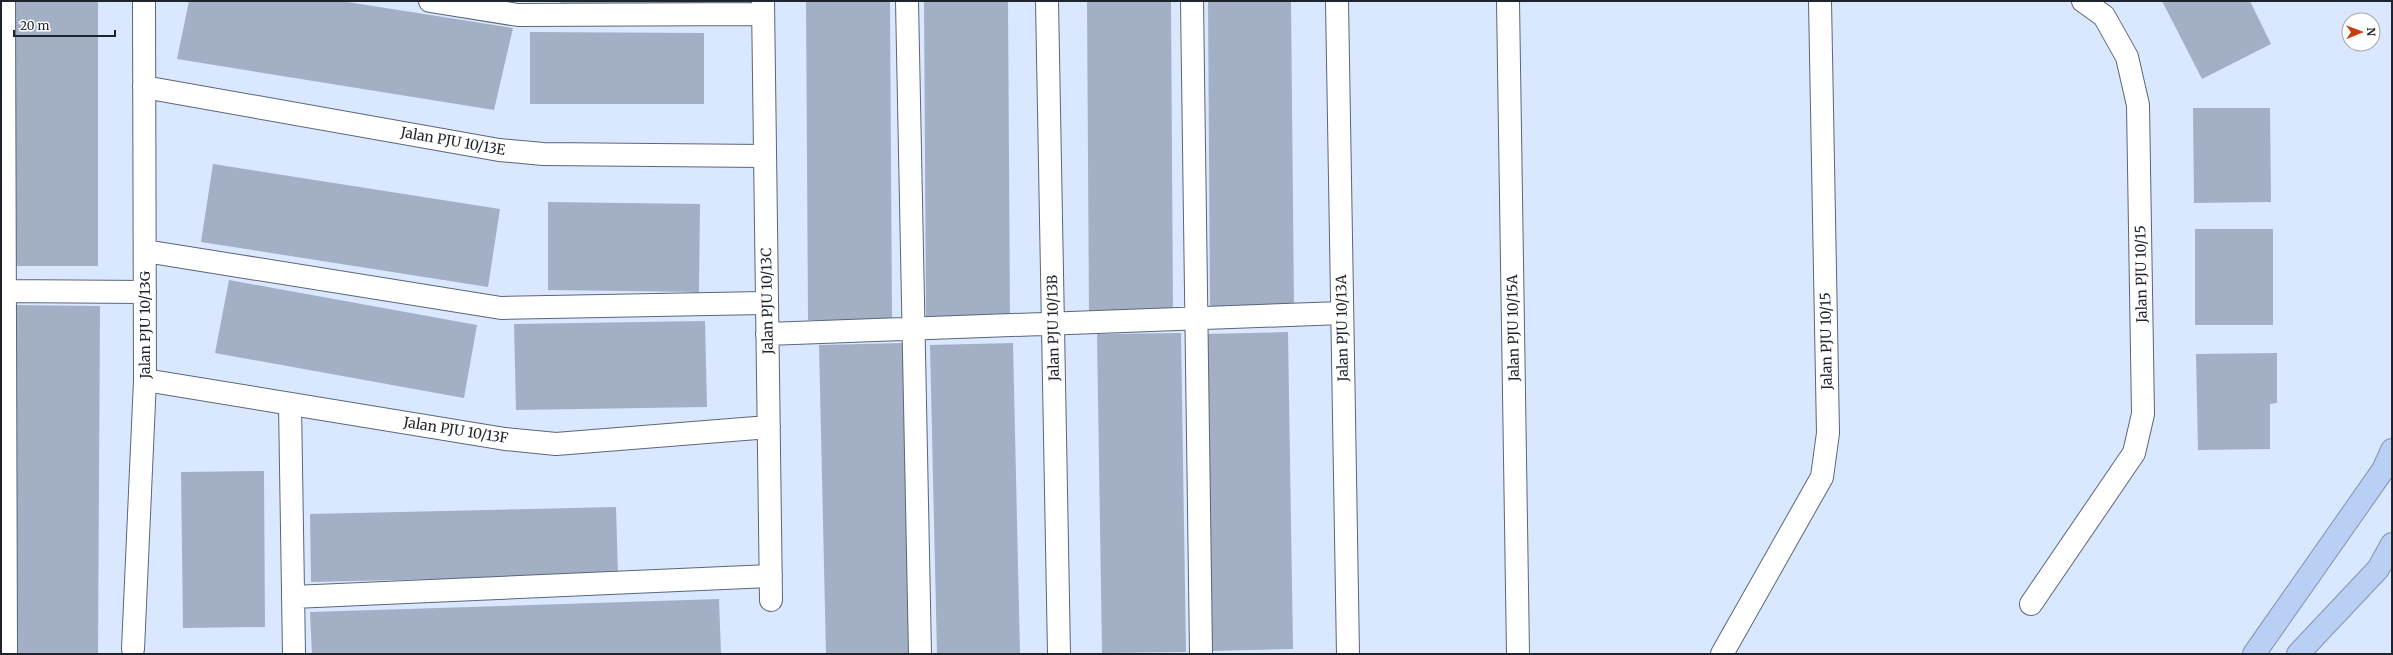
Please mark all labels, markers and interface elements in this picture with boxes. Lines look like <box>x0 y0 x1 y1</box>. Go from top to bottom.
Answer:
scale bar <box>14 12 115 38</box>
north arrow <box>2341 12 2381 52</box>
text: 20 m <box>20 18 49 33</box>
text: N <box>2364 27 2378 37</box>
street label: Jalan PJU 10/13E <box>398 123 507 159</box>
street label: Jalan PJU 10/15 <box>2131 225 2151 324</box>
street label: Jalan PJU 10/13C <box>757 248 777 355</box>
street label: Jalan PJU 10/13G <box>136 271 154 380</box>
street label: Jalan PJU 10/13A <box>1332 274 1352 383</box>
street label: Jalan PJU 10/15A <box>1503 274 1523 383</box>
street label: Jalan PJU 10/13B <box>1043 275 1063 382</box>
street label: Jalan PJU 10/15 <box>1816 292 1836 391</box>
street label: Jalan PJU 10/13F <box>401 413 510 447</box>

